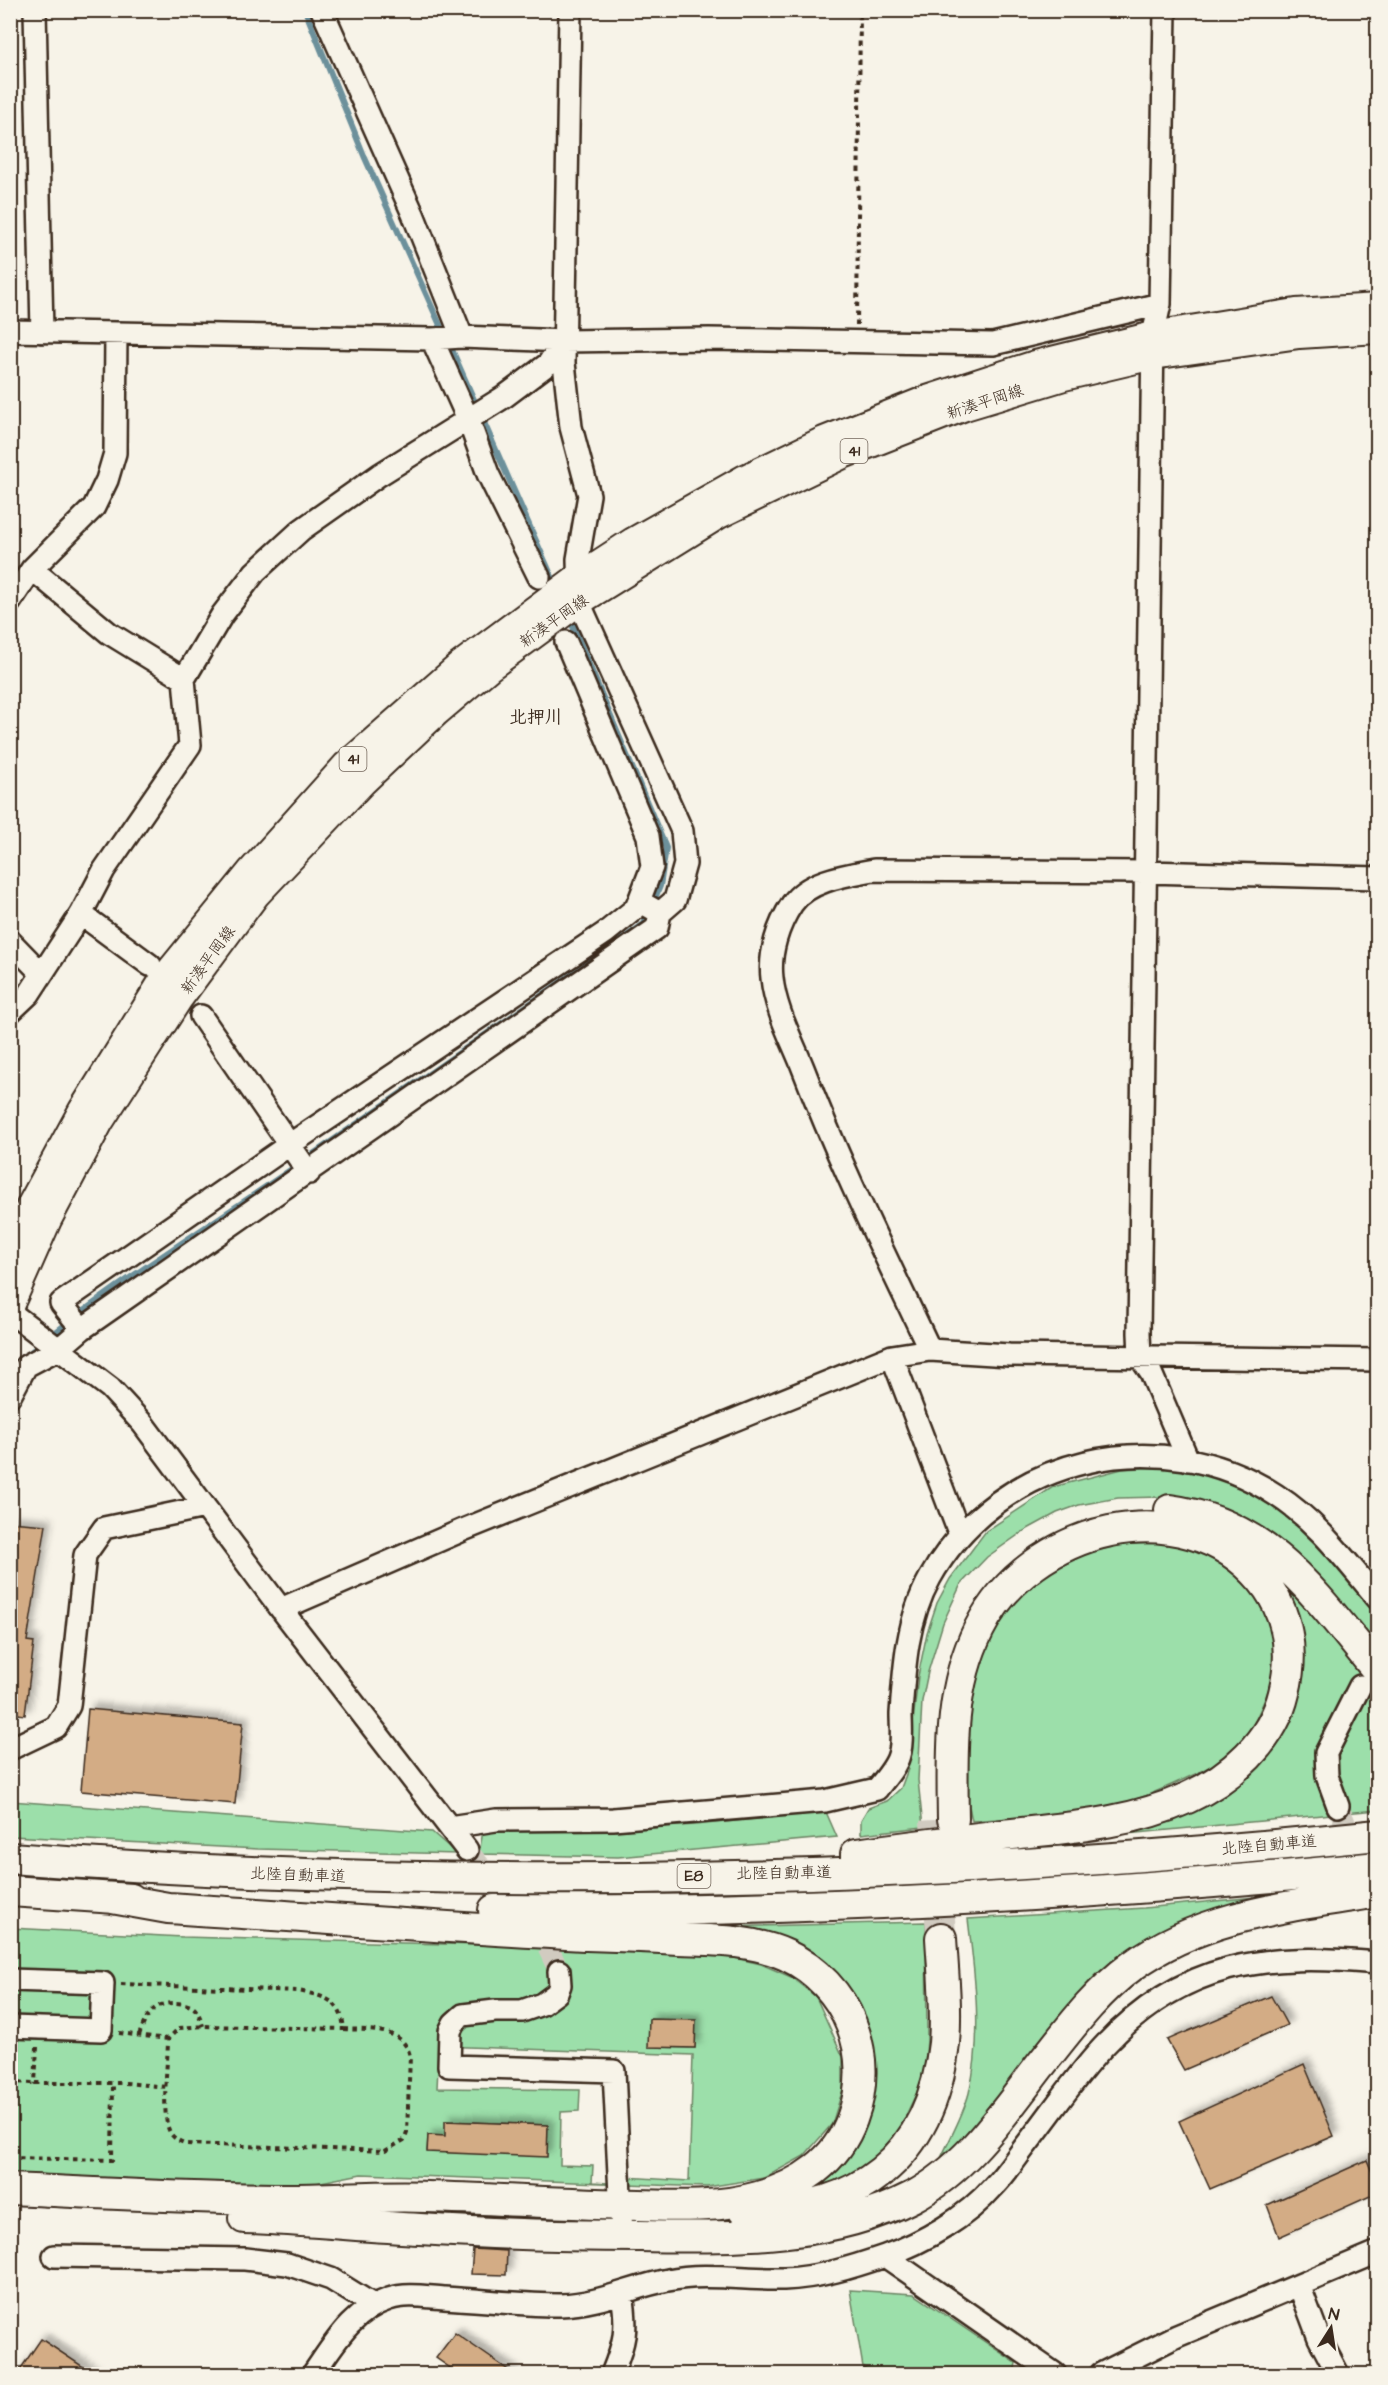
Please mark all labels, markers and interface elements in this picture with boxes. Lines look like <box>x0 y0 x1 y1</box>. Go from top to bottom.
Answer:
street label: 新湊平岡線 <box>944 379 1026 425</box>
road number: 41 <box>840 439 868 463</box>
street label: 新湊平岡線 <box>515 589 593 653</box>
district label: 北押川 <box>509 705 563 730</box>
road number: 41 <box>340 747 366 771</box>
street label: 新湊平岡線 <box>176 921 240 999</box>
street label: 北陸自動車道 <box>1220 1830 1318 1860</box>
street label: 北陸自動車道 <box>736 1861 832 1885</box>
street label: 北陸自動車道 <box>250 1862 346 1888</box>
road number: E8 <box>678 1864 710 1888</box>
north arrow <box>1301 2298 1361 2358</box>
text: N <box>1327 2303 1341 2326</box>

